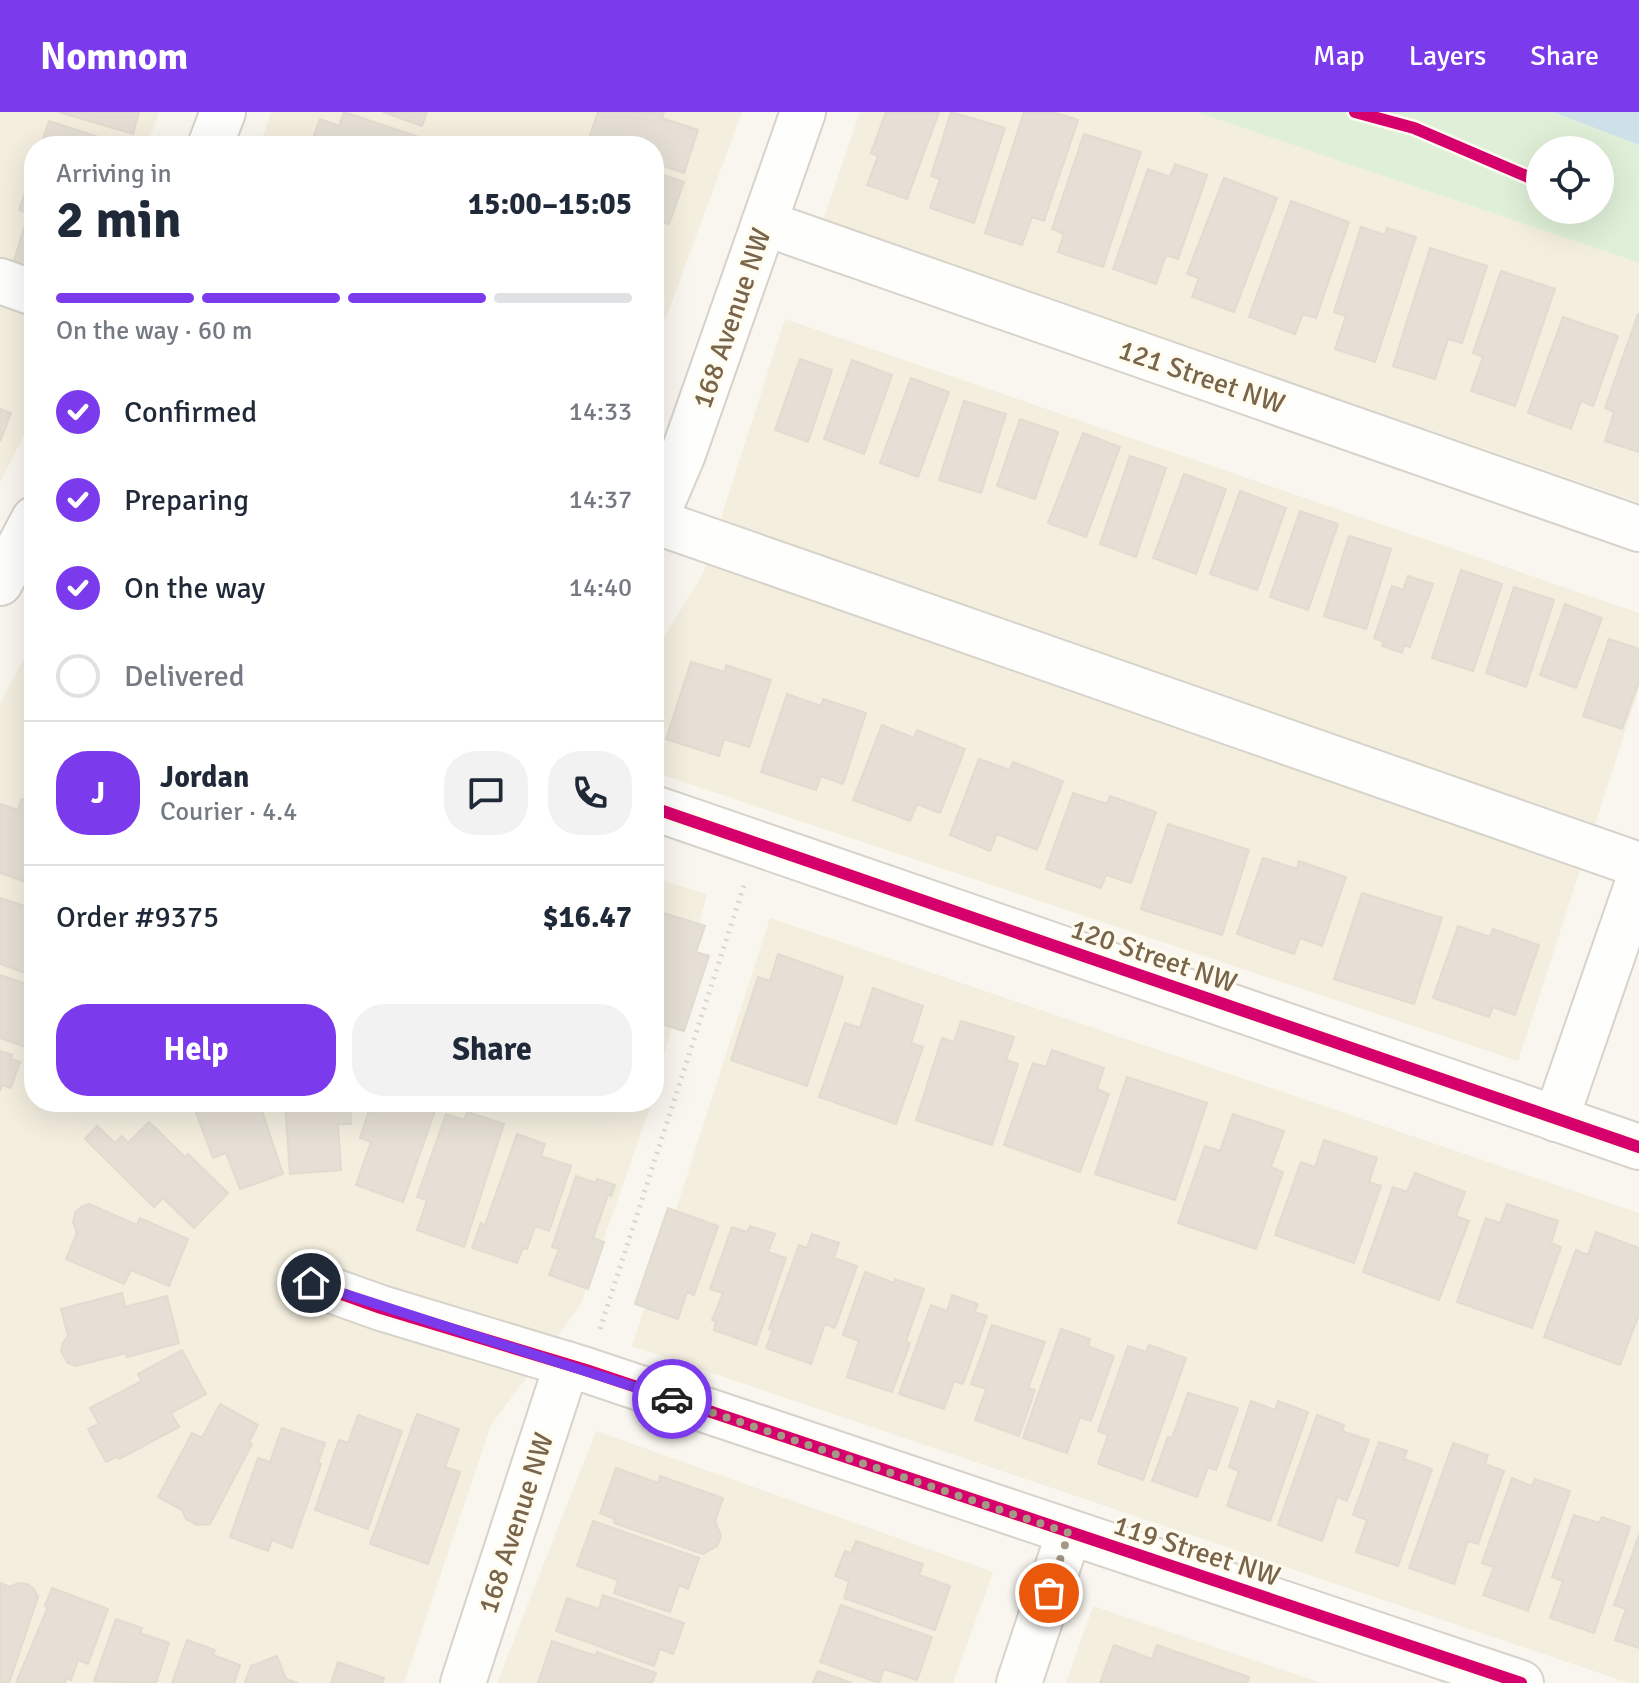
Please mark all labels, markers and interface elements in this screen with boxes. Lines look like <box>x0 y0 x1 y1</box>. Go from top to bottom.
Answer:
text: Nomnom <box>40 33 188 80</box>
text: Map <box>1313 39 1365 73</box>
text: Layers <box>1409 39 1486 73</box>
text: Share <box>1530 39 1599 73</box>
map controls <box>1526 136 1614 224</box>
button: locate <box>1526 136 1614 224</box>
text: Arriving in <box>56 158 172 190</box>
text: 15:00–15:05 <box>468 186 632 223</box>
text: 2 min <box>56 188 182 252</box>
street label: 168 Avenue NW <box>685 224 779 413</box>
text: On the way · 60 m <box>56 315 252 347</box>
street label: 121 Street NW <box>1114 333 1289 421</box>
icon: check <box>56 390 100 434</box>
text: Confirmed <box>124 394 257 431</box>
text: 14:33 <box>569 396 632 428</box>
icon: check <box>56 478 100 522</box>
text: Preparing <box>124 482 249 519</box>
text: 14:37 <box>569 484 632 516</box>
icon: check <box>56 566 100 610</box>
text: On the way <box>124 570 265 607</box>
text: 14:40 <box>569 572 632 604</box>
text: Delivered <box>124 658 245 695</box>
button: chat <box>444 751 528 835</box>
button: phone <box>548 751 632 835</box>
text: Jordan <box>160 759 249 796</box>
text: J <box>91 775 105 812</box>
text: Courier · 4.4 <box>160 796 297 828</box>
text: Order #9375 <box>56 899 219 936</box>
text: $16.47 <box>542 899 632 936</box>
street label: 120 Street NW <box>1066 912 1241 1000</box>
button: Help <box>56 1004 336 1096</box>
button: Share <box>352 1004 632 1096</box>
pin <box>277 1249 345 1317</box>
icon: home <box>289 1261 333 1305</box>
courier <box>632 1359 712 1439</box>
icon: car <box>650 1377 694 1421</box>
street label: 168 Avenue NW <box>471 1428 561 1618</box>
street label: 119 Street NW <box>1109 1508 1285 1594</box>
pin <box>1015 1559 1083 1627</box>
icon: bag <box>1027 1571 1071 1615</box>

